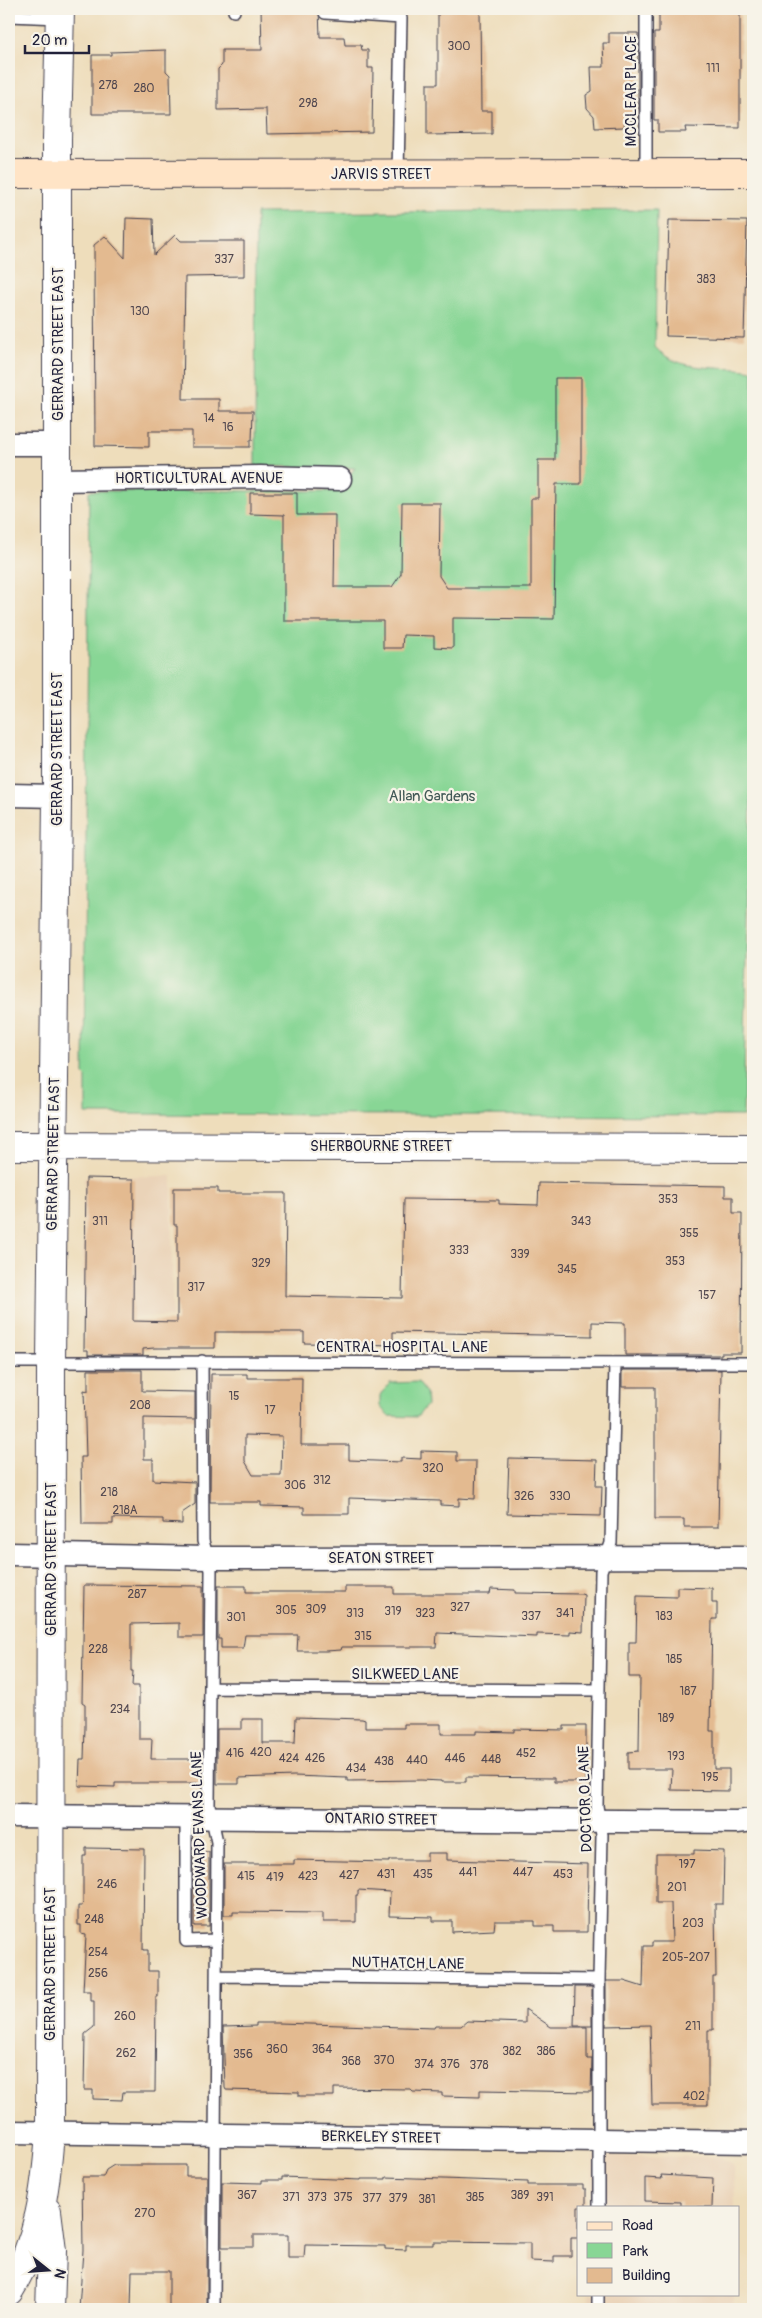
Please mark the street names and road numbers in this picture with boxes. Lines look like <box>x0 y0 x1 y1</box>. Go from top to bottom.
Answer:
street label: MCCLEAR PLACE <box>622 35 641 146</box>
street label: JARVIS STREET <box>331 165 431 184</box>
street label: GERRARD STREET EAST <box>49 267 68 421</box>
street label: HORTICULTURAL AVENUE <box>115 469 283 488</box>
street label: GERRARD STREET EAST <box>48 672 67 826</box>
street label: GERRARD STREET EAST <box>43 1077 64 1231</box>
street label: SHERBOURNE STREET <box>310 1137 452 1156</box>
street label: CENTRAL HOSPITAL LANE <box>316 1338 488 1357</box>
street label: GERRARD STREET EAST <box>42 1482 61 1636</box>
street label: SEATON STREET <box>328 1549 434 1568</box>
street label: SILKWEED LANE <box>351 1665 459 1684</box>
street label: DOCTOR O LANE <box>574 1745 597 1853</box>
street label: WOODWARD EVANS LANE <box>187 1751 212 1919</box>
street label: ONTARIO STREET <box>325 1809 437 1830</box>
street label: GERRARD STREET EAST <box>41 1887 60 2041</box>
street label: NUTHATCH LANE <box>351 1953 465 1974</box>
street label: BERKELEY STREET <box>321 2127 441 2148</box>

